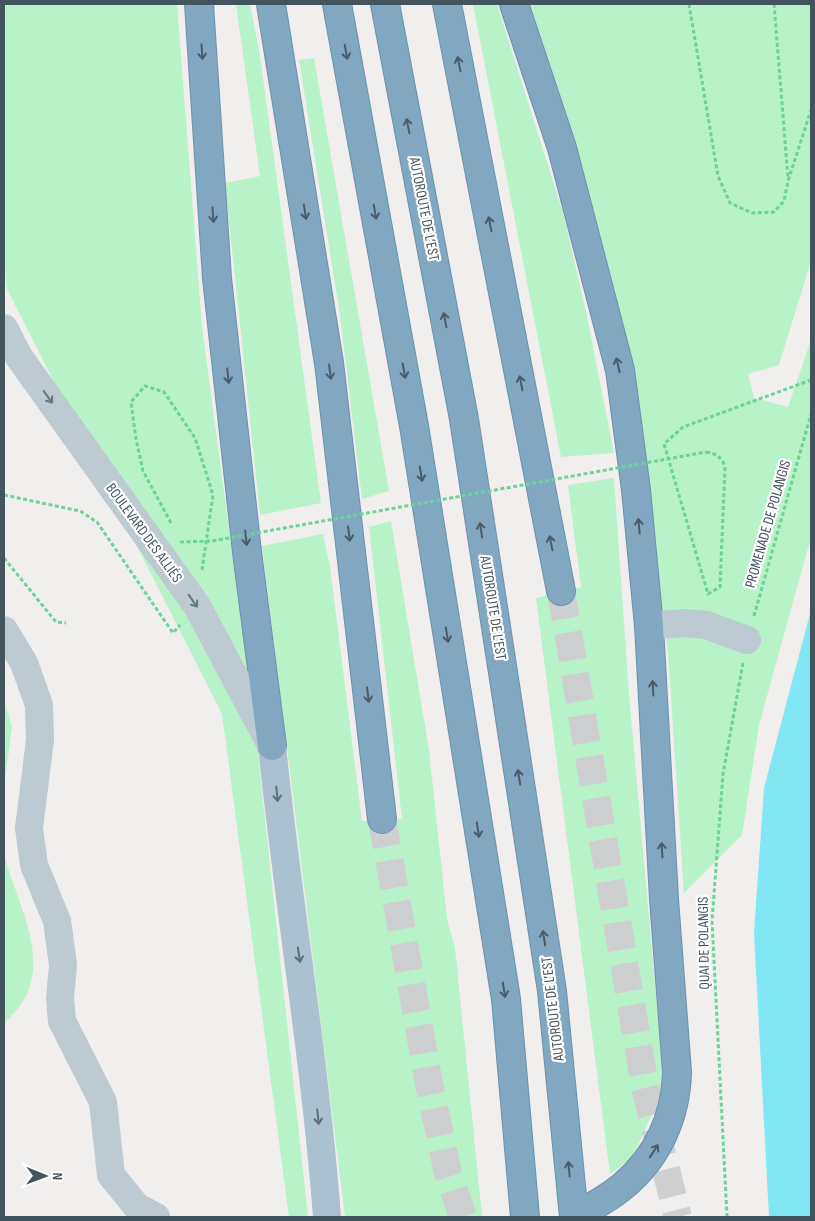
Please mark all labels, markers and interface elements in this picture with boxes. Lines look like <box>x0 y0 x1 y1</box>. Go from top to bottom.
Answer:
one-way arrow <box>341 43 351 59</box>
one-way arrow <box>198 44 207 60</box>
one-way arrow <box>454 57 463 73</box>
one-way arrow <box>403 118 413 134</box>
street label: AUTOROUTE DE L’EST <box>404 155 443 262</box>
one-way arrow <box>300 203 310 219</box>
one-way arrow <box>370 203 380 219</box>
one-way arrow <box>209 206 218 222</box>
one-way arrow <box>485 216 495 232</box>
one-way arrow <box>440 312 450 328</box>
one-way arrow <box>613 357 622 373</box>
one-way arrow <box>399 363 409 379</box>
one-way arrow <box>325 364 335 380</box>
one-way arrow <box>223 368 233 384</box>
one-way arrow <box>515 376 525 392</box>
one-way arrow <box>42 390 53 403</box>
street label: PROMENADE DE POLANGIS <box>741 458 795 590</box>
one-way arrow <box>417 466 427 482</box>
street label: BOULEVARD DES ALLIÉS <box>102 480 186 586</box>
one-way arrow <box>635 518 644 534</box>
one-way arrow <box>476 522 486 538</box>
one-way arrow <box>344 525 354 541</box>
one-way arrow <box>241 530 251 546</box>
one-way arrow <box>546 535 556 551</box>
street label: AUTOROUTE DE L’EST <box>475 554 511 661</box>
one-way arrow <box>188 593 198 607</box>
one-way arrow <box>443 626 453 642</box>
one-way arrow <box>648 680 657 696</box>
one-way arrow <box>363 687 373 703</box>
one-way arrow <box>514 769 524 785</box>
one-way arrow <box>272 786 281 802</box>
one-way arrow <box>474 821 484 837</box>
one-way arrow <box>657 842 666 858</box>
street label: QUAI DE POLANGIS <box>694 896 714 990</box>
one-way arrow <box>539 930 549 946</box>
one-way arrow <box>294 947 304 963</box>
street label: AUTOROUTE DE L’EST <box>537 956 569 1063</box>
one-way arrow <box>500 982 510 998</box>
one-way arrow <box>313 1108 323 1124</box>
one-way arrow <box>649 1144 659 1158</box>
north arrow <box>20 1151 70 1201</box>
one-way arrow <box>564 1161 574 1177</box>
text: N <box>49 1172 66 1180</box>

